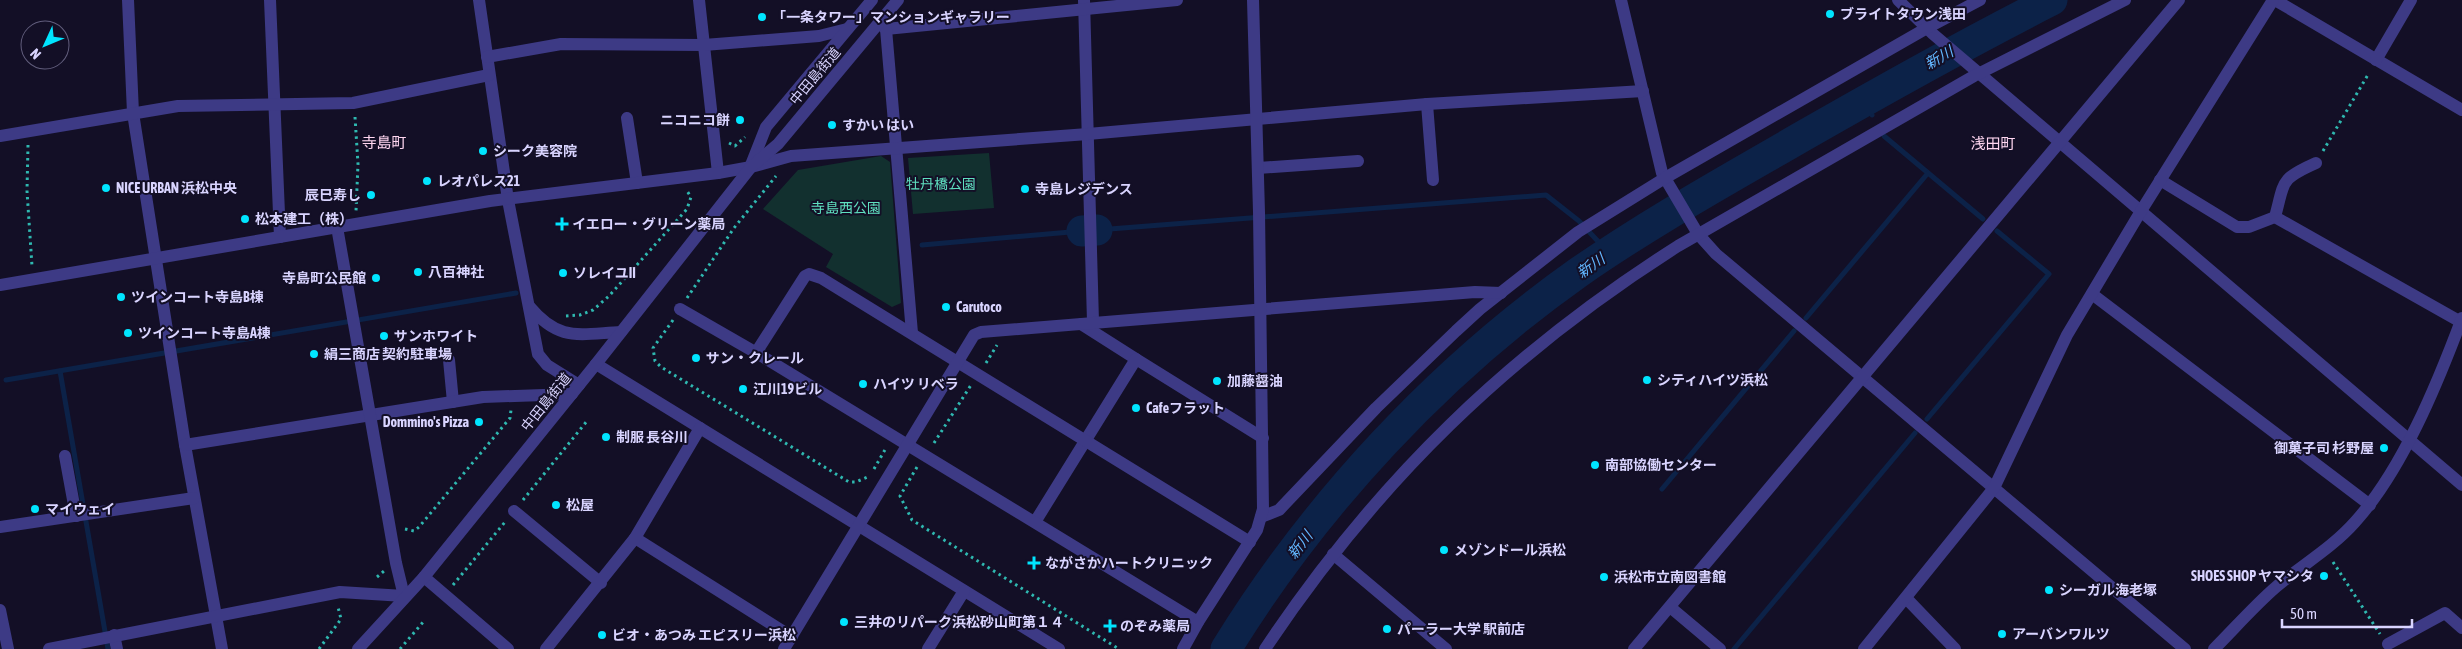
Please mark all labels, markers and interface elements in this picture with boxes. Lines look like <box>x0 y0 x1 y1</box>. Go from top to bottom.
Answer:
place label: ブライトタウン浅田 <box>1840 6 1966 22</box>
marker: ブライトタウン浅田 <box>1824 8 1836 20</box>
place label: 「一条タワー」マンションギャラリー <box>772 9 1010 25</box>
marker: 「一条タワー」マンションギャラリー <box>756 11 768 23</box>
north arrow <box>20 20 70 70</box>
water label: 新川 <box>1922 42 1958 72</box>
street label: 中田島街道 <box>786 44 844 108</box>
text: N <box>27 46 44 63</box>
place label: ニコニコ餅 <box>660 112 730 128</box>
marker: ニコニコ餅 <box>734 114 746 126</box>
place label: すかい はい <box>842 117 914 133</box>
marker: すかい はい <box>826 119 838 131</box>
district label: 寺島町 <box>361 134 407 151</box>
district label: 浅田町 <box>1970 135 2016 152</box>
place label: シーク美容院 <box>493 143 577 159</box>
marker: シーク美容院 <box>477 145 489 157</box>
place label: レオパレス21 <box>437 173 521 189</box>
marker: レオパレス21 <box>421 175 433 187</box>
park label: 牡丹橋公園 <box>906 176 976 192</box>
place label: NICE URBAN 浜松中央 <box>116 180 237 196</box>
place label: 寺島レジデンス <box>1035 181 1133 197</box>
marker: NICE URBAN 浜松中央 <box>100 182 112 194</box>
marker: 寺島レジデンス <box>1019 183 1031 195</box>
place label: 辰巳寿し <box>305 187 361 203</box>
marker: 辰巳寿し <box>365 189 377 201</box>
park label: 寺島西公園 <box>811 200 881 216</box>
place label: 松本建工（株） <box>255 211 353 227</box>
marker: 松本建工（株） <box>239 213 251 225</box>
place label: イエロー・グリーン薬局 <box>572 216 725 232</box>
marker: イエロー・グリーン薬局 <box>556 218 568 230</box>
water label: 新川 <box>1574 249 1610 281</box>
place label: 八百神社 <box>428 264 484 280</box>
place label: ソレイユII <box>573 265 636 281</box>
marker: 八百神社 <box>412 266 424 278</box>
marker: ソレイユII <box>557 267 569 279</box>
place label: 寺島町公民館 <box>282 270 366 286</box>
marker: 寺島町公民館 <box>370 272 382 284</box>
place label: ツインコート寺島B棟 <box>131 289 264 305</box>
marker: ツインコート寺島B棟 <box>115 291 127 303</box>
place label: Carutoco <box>956 299 1002 315</box>
marker: Carutoco <box>940 301 952 313</box>
place label: ツインコート寺島A棟 <box>138 325 271 341</box>
marker: ツインコート寺島A棟 <box>122 327 134 339</box>
place label: サンホワイト <box>394 328 478 344</box>
marker: サンホワイト <box>378 330 390 342</box>
place label: 絹三商店 契約駐車場 <box>324 346 452 362</box>
marker: 絹三商店 契約駐車場 <box>308 348 320 360</box>
place label: サン・クレール <box>706 350 804 366</box>
marker: サン・クレール <box>690 352 702 364</box>
street label: 中田島街道 <box>518 370 574 434</box>
place label: シティハイツ浜松 <box>1657 372 1768 388</box>
place label: 加藤醤油 <box>1227 373 1283 389</box>
marker: シティハイツ浜松 <box>1641 374 1653 386</box>
marker: 加藤醤油 <box>1211 375 1223 387</box>
place label: ハイツ リベラ <box>873 376 959 392</box>
marker: ハイツ リベラ <box>857 378 869 390</box>
place label: 江川19ビル <box>753 381 822 397</box>
marker: 江川19ビル <box>737 383 749 395</box>
place label: Cafeフラット <box>1146 400 1225 416</box>
marker: Cafeフラット <box>1130 402 1142 414</box>
place label: Dommino's Pizza <box>383 414 469 430</box>
marker: Dommino's Pizza <box>473 416 485 428</box>
place label: 制服 長谷川 <box>616 429 688 445</box>
marker: 制服 長谷川 <box>600 431 612 443</box>
place label: 御菓子司 杉野屋 <box>2274 440 2374 456</box>
marker: 御菓子司 杉野屋 <box>2378 442 2390 454</box>
place label: 南部協働センター <box>1605 457 1717 473</box>
marker: 南部協働センター <box>1589 459 1601 471</box>
place label: 松屋 <box>566 497 594 513</box>
marker: 松屋 <box>550 499 562 511</box>
place label: マイウェイ <box>45 501 115 517</box>
marker: マイウェイ <box>29 503 41 515</box>
water label: 新川 <box>1284 526 1317 562</box>
place label: メゾンドール浜松 <box>1454 542 1566 558</box>
marker: メゾンドール浜松 <box>1438 544 1450 556</box>
place label: ながさかハートクリニック <box>1045 555 1213 571</box>
marker: ながさかハートクリニック <box>1027 556 1041 570</box>
place label: SHOES SHOP ヤマシタ <box>2191 568 2314 584</box>
place label: 浜松市立南図書館 <box>1614 569 1726 585</box>
marker: SHOES SHOP ヤマシタ <box>2318 570 2330 582</box>
marker: 浜松市立南図書館 <box>1598 571 1610 583</box>
place label: シーガル海老塚 <box>2059 582 2157 598</box>
marker: シーガル海老塚 <box>2043 584 2055 596</box>
scale bar <box>2282 596 2412 628</box>
text: 50 m <box>2290 605 2317 622</box>
place label: 三井のリパーク浜松砂山町第１４ <box>854 614 1064 630</box>
marker: 三井のリパーク浜松砂山町第１４ <box>838 616 850 628</box>
place label: のぞみ薬局 <box>1120 618 1190 634</box>
marker: のぞみ薬局 <box>1104 620 1116 632</box>
place label: パーラー大学 駅前店 <box>1397 621 1525 637</box>
marker: パーラー大学 駅前店 <box>1381 623 1393 635</box>
place label: アーバンワルツ <box>2012 626 2110 642</box>
place label: ビオ・あつみ エピスリー浜松 <box>612 627 796 643</box>
marker: アーバンワルツ <box>1996 628 2008 640</box>
marker: ビオ・あつみ エピスリー浜松 <box>596 629 608 641</box>

